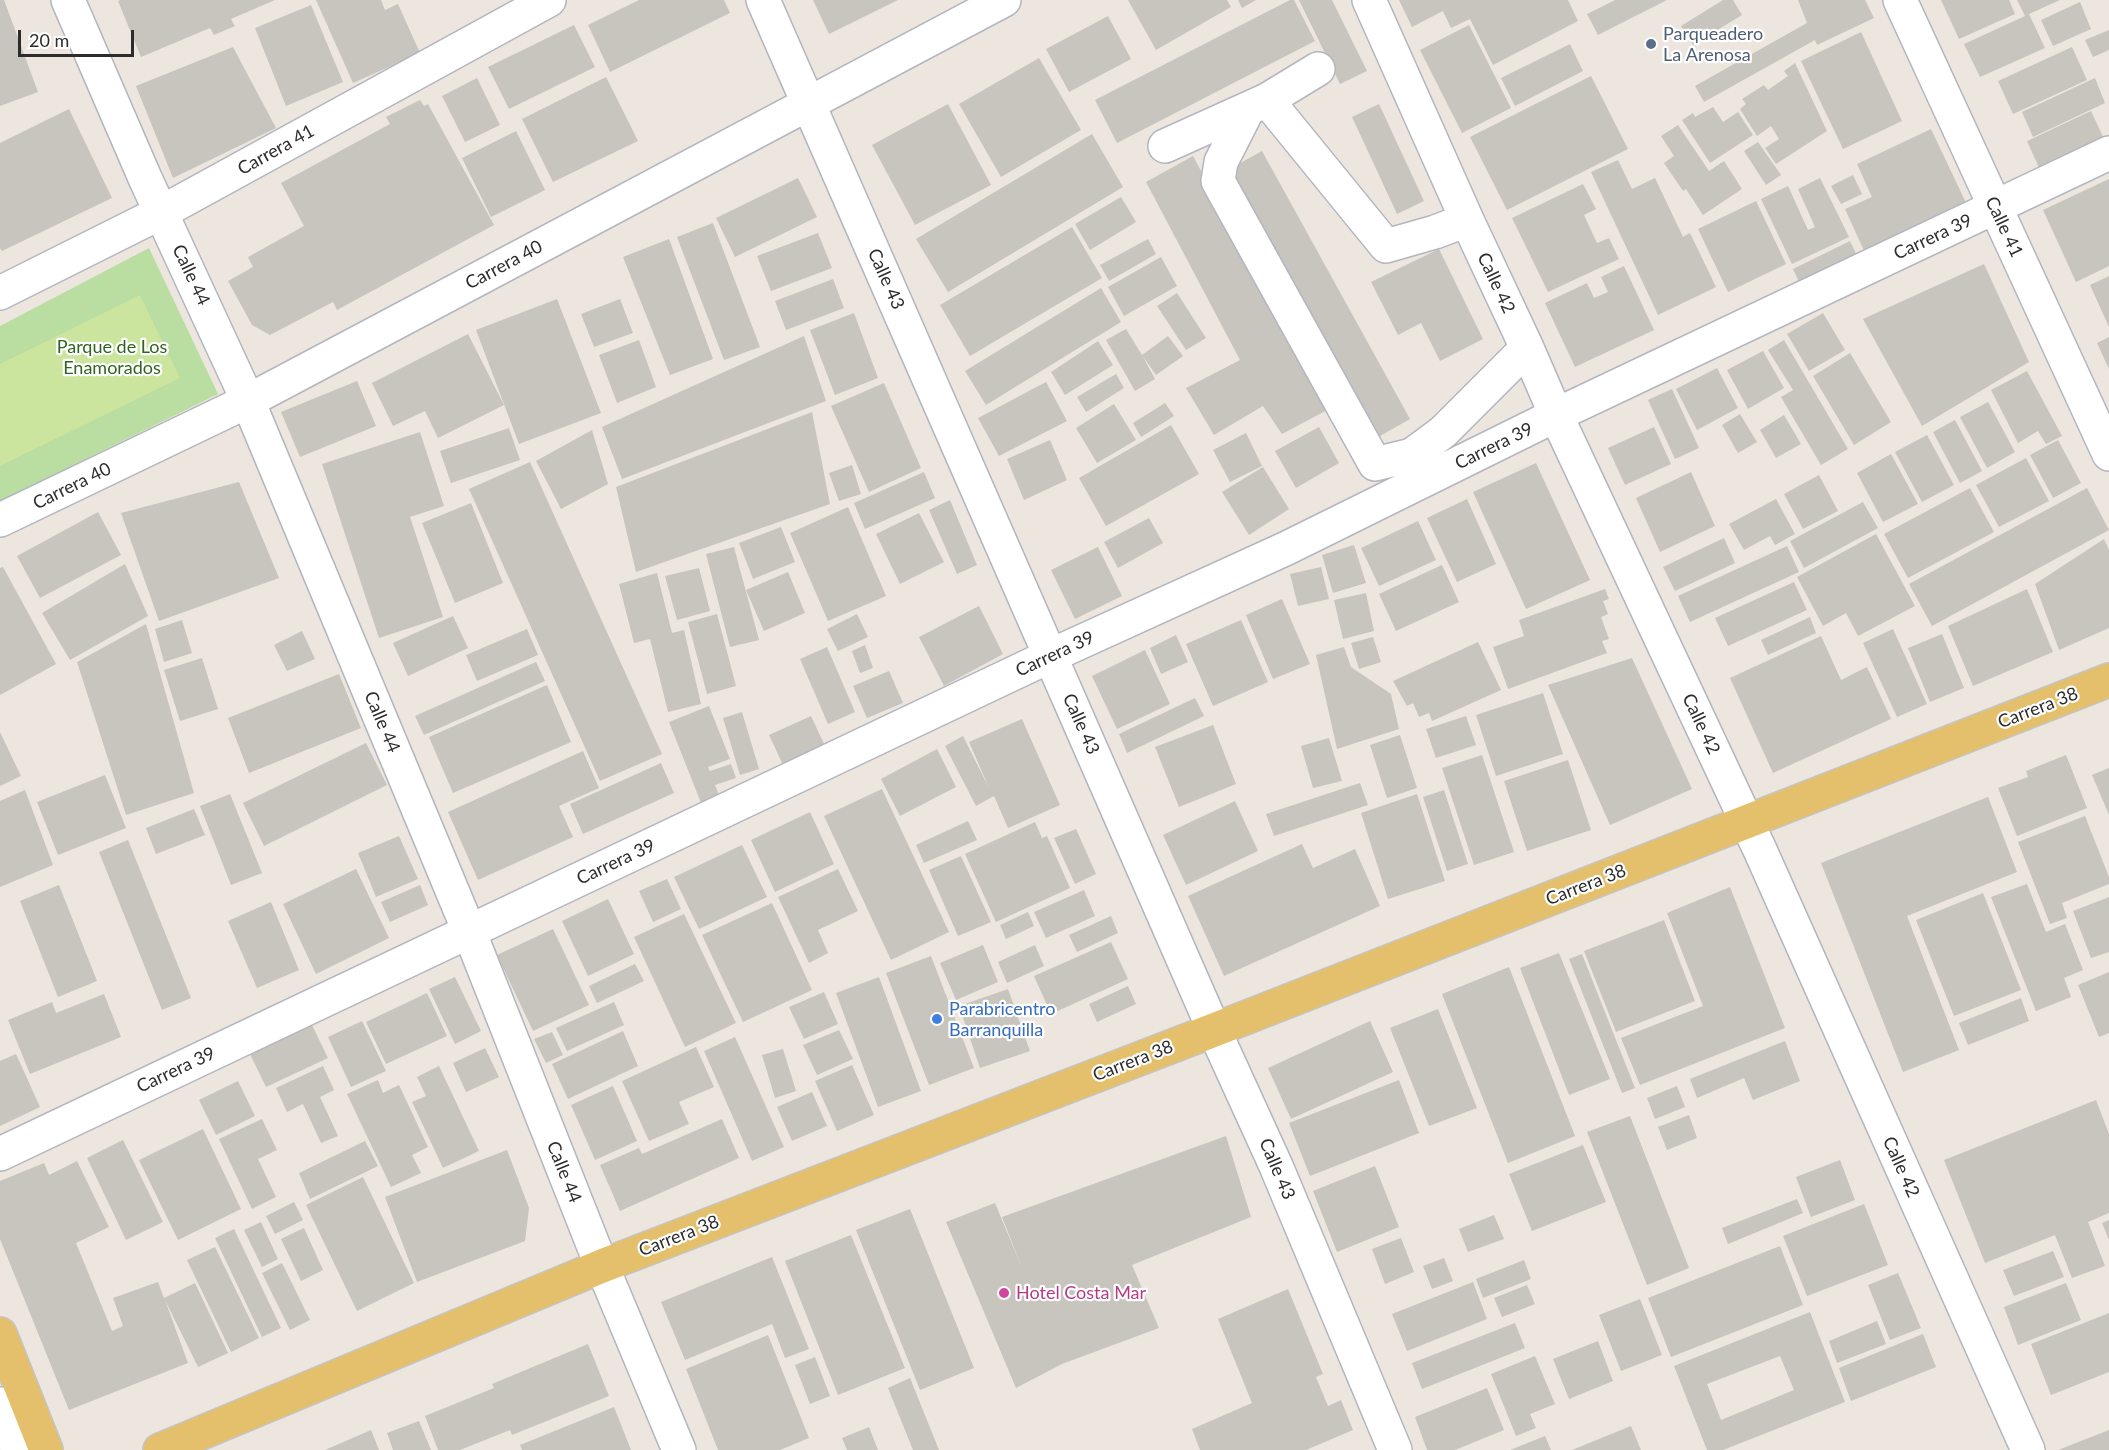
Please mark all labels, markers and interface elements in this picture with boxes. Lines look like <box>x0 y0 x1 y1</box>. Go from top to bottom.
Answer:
scale bar <box>21 18 136 56</box>
place label: Parqueadero La Arenosa <box>1663 23 1763 66</box>
text: 20 m <box>29 29 69 51</box>
marker: Parqueadero La Arenosa <box>1644 37 1658 51</box>
street label: Carrera 41 <box>234 120 318 180</box>
street label: Calle 41 <box>1981 193 2027 261</box>
street label: Carrera 39 <box>1890 209 1976 265</box>
street label: Carrera 40 <box>462 236 546 294</box>
street label: Calle 44 <box>168 241 214 309</box>
street label: Calle 43 <box>863 245 909 313</box>
street label: Calle 42 <box>1473 249 1519 317</box>
park label: Parque de Los Enamorados <box>57 336 167 378</box>
street label: Carrera 39 <box>1451 418 1537 474</box>
street label: Carrera 40 <box>29 458 115 514</box>
street label: Carrera 39 <box>1012 626 1098 682</box>
street label: Carrera 38 <box>1995 683 2081 733</box>
street label: Calle 44 <box>359 688 405 756</box>
street label: Calle 43 <box>1058 690 1104 758</box>
street label: Calle 42 <box>1678 690 1724 758</box>
street label: Carrera 39 <box>573 834 659 890</box>
street label: Carrera 38 <box>1543 860 1629 910</box>
place label: Parabricentro Barranquilla <box>949 998 1055 1040</box>
marker: Parabricentro Barranquilla <box>930 1012 944 1026</box>
street label: Carrera 38 <box>1090 1036 1176 1086</box>
street label: Carrera 39 <box>133 1042 219 1098</box>
street label: Calle 42 <box>1878 1133 1924 1201</box>
street label: Calle 43 <box>1254 1135 1300 1203</box>
street label: Calle 44 <box>542 1138 586 1206</box>
street label: Carrera 38 <box>636 1211 722 1261</box>
place label: Hotel Costa Mar <box>1016 1282 1146 1304</box>
marker: Hotel Costa Mar <box>997 1286 1011 1300</box>

